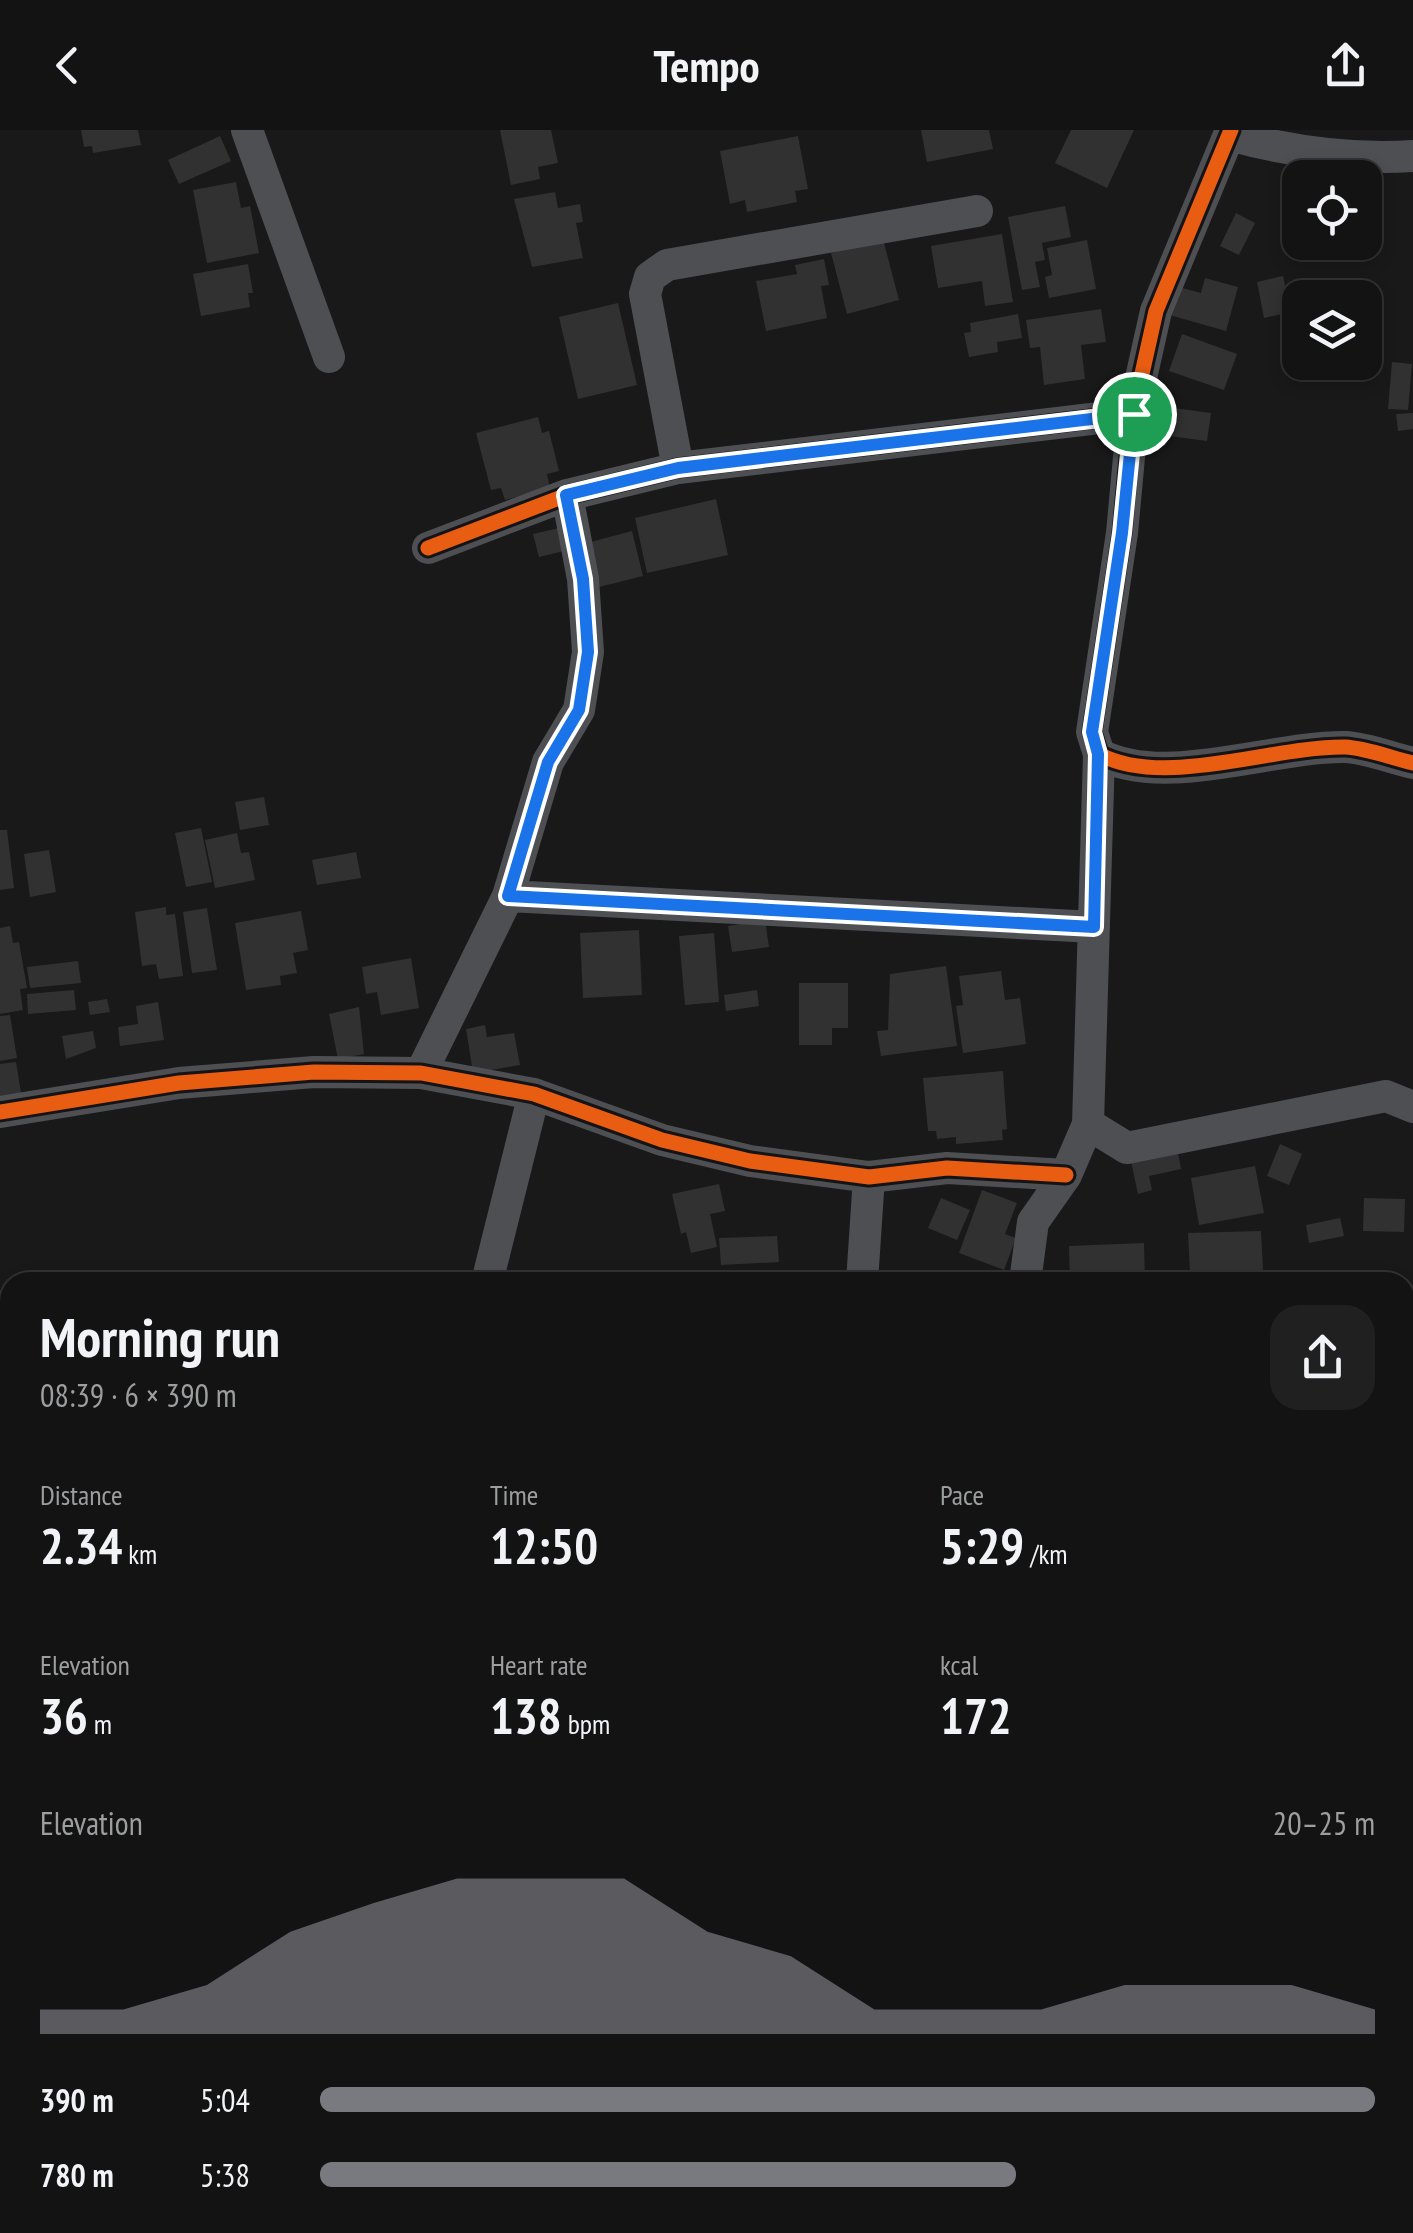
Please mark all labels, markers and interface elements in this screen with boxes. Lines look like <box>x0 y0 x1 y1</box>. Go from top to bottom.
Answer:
text: Tempo <box>654 36 759 94</box>
icon: back <box>40 38 95 93</box>
icon: share <box>1318 38 1373 93</box>
map controls <box>1282 160 1382 380</box>
button: locate <box>1282 160 1382 260</box>
button: layers <box>1282 280 1382 380</box>
pin <box>1092 372 1177 457</box>
icon: arrive <box>1107 387 1162 442</box>
text: Morning run <box>40 1301 280 1372</box>
button: share <box>1270 1305 1375 1410</box>
text: 08:39 · 6 × 390 m <box>40 1374 237 1416</box>
text: Distance <box>40 1476 123 1513</box>
text: Time <box>490 1476 538 1513</box>
text: Pace <box>940 1476 984 1513</box>
text: 2.34 <box>40 1513 122 1578</box>
text: 12:50 <box>490 1513 598 1578</box>
text: 5:29 <box>940 1513 1024 1578</box>
text: km <box>122 1535 157 1572</box>
text: /km <box>1024 1535 1068 1572</box>
text: Elevation <box>40 1646 130 1683</box>
text: Heart rate <box>490 1646 588 1683</box>
text: kcal <box>940 1646 978 1683</box>
text: 36 <box>40 1683 88 1748</box>
text: 138 <box>490 1683 562 1748</box>
text: 172 <box>940 1683 1012 1748</box>
text: m <box>88 1705 112 1742</box>
text: bpm <box>562 1705 610 1742</box>
text: Elevation <box>40 1802 143 1844</box>
text: 20–25 m <box>1273 1802 1375 1844</box>
text: 390 m <box>40 2079 114 2121</box>
text: 5:04 <box>200 2079 250 2121</box>
text: 780 m <box>40 2154 114 2196</box>
text: 5:38 <box>200 2154 250 2196</box>

